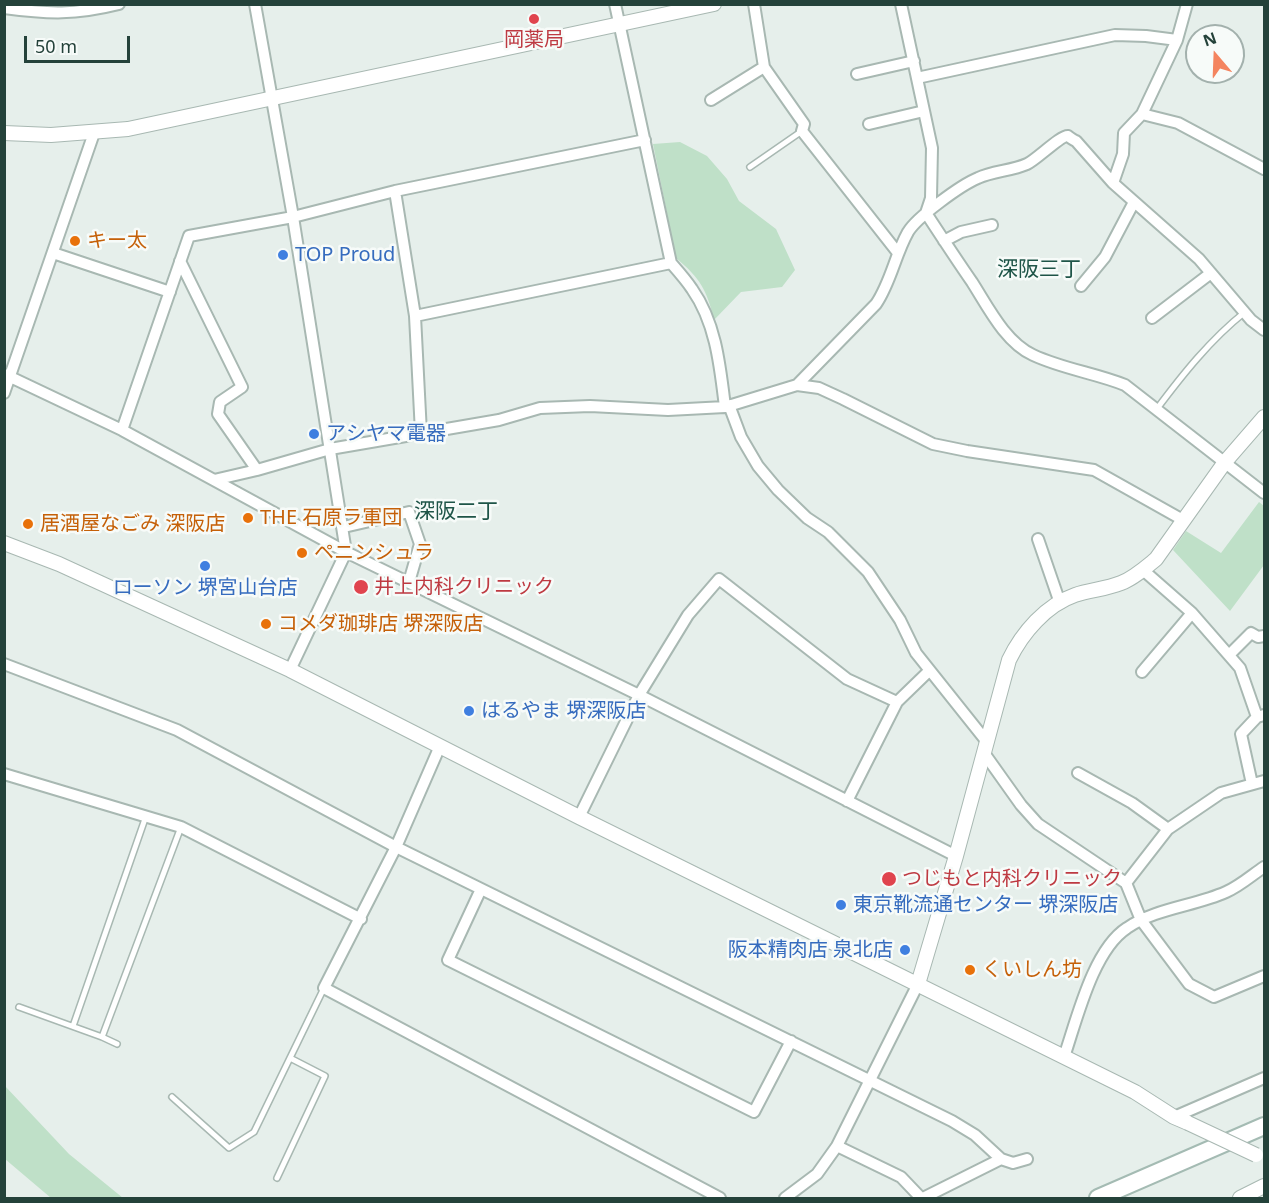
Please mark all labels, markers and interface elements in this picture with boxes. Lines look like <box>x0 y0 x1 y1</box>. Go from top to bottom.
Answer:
marker: 岡薬局 <box>527 12 541 26</box>
scale bar <box>27 24 134 62</box>
north arrow <box>1185 24 1245 84</box>
text: N <box>1200 26 1220 51</box>
place label: 岡薬局 <box>504 28 564 52</box>
text: 50 m <box>35 34 77 58</box>
place label: キー太 <box>87 229 147 253</box>
marker: キー太 <box>68 234 82 248</box>
place label: TOP Proud <box>295 243 395 267</box>
marker: TOP Proud <box>276 248 290 262</box>
district label: 深阪三丁 <box>997 257 1081 283</box>
place label: アシヤマ電器 <box>326 422 446 446</box>
marker: アシヤマ電器 <box>307 427 321 441</box>
district label: 深阪二丁 <box>414 499 498 525</box>
place label: THE 石原ラ軍団 <box>260 506 402 530</box>
marker: THE 石原ラ軍団 <box>241 511 255 525</box>
place label: 居酒屋なごみ 深阪店 <box>40 512 225 536</box>
marker: 居酒屋なごみ 深阪店 <box>21 517 35 531</box>
place label: ペニンシュラ <box>314 541 434 565</box>
marker: ペニンシュラ <box>295 546 309 560</box>
marker: ローソン 堺宮山台店 <box>198 559 212 573</box>
place label: 井上内科クリニック <box>374 575 554 599</box>
place label: ローソン 堺宮山台店 <box>112 576 298 600</box>
marker: 井上内科クリニック <box>352 578 370 596</box>
place label: コメダ珈琲店 堺深阪店 <box>278 612 483 636</box>
marker: コメダ珈琲店 堺深阪店 <box>259 617 273 631</box>
place label: はるやま 堺深阪店 <box>481 699 646 723</box>
marker: はるやま 堺深阪店 <box>462 704 476 718</box>
place label: つじもと内科クリニック <box>902 867 1122 891</box>
marker: つじもと内科クリニック <box>880 870 898 888</box>
place label: 東京靴流通センター 堺深阪店 <box>853 893 1118 917</box>
marker: 東京靴流通センター 堺深阪店 <box>834 898 848 912</box>
place label: 阪本精肉店 泉北店 <box>728 938 893 962</box>
marker: 阪本精肉店 泉北店 <box>898 943 912 957</box>
place label: くいしん坊 <box>982 958 1082 982</box>
marker: くいしん坊 <box>963 963 977 977</box>

